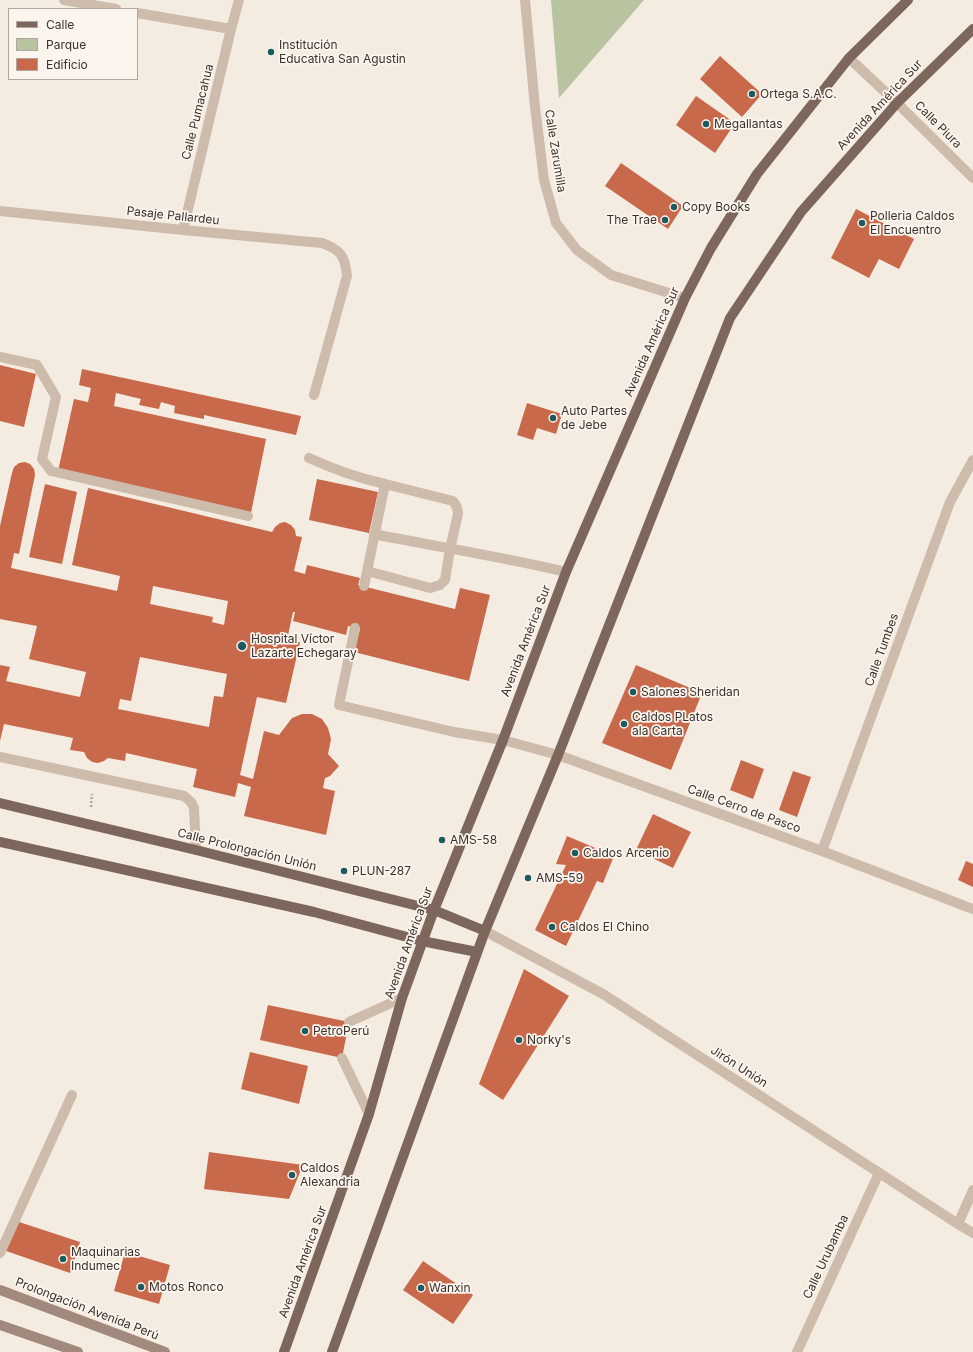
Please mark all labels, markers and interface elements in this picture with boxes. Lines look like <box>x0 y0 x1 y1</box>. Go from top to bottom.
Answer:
legend <box>8 8 138 80</box>
text: Calle <box>46 17 74 32</box>
text: Parque <box>46 37 86 52</box>
place label: Institución Educativa San Agustin <box>279 38 406 66</box>
marker: Institución Educativa San Agustin <box>266 47 276 57</box>
text: Edificio <box>46 57 88 72</box>
street label: Avenida América Sur <box>834 57 926 153</box>
street label: Calle Pumacahua <box>179 63 217 161</box>
place label: Ortega S.A.C. <box>760 87 837 101</box>
marker: Ortega S.A.C. <box>747 89 757 99</box>
street label: Calle Piura <box>911 98 965 152</box>
street label: Calle Zarumilla <box>541 109 569 193</box>
place label: Megallantas <box>714 117 783 131</box>
marker: Megallantas <box>701 119 711 129</box>
place label: Copy Books <box>682 200 750 214</box>
marker: Copy Books <box>669 202 679 212</box>
street label: Pasaje Pallardeu <box>126 204 220 228</box>
place label: Polleria Caldos El Encuentro <box>870 209 955 237</box>
place label: The Trae <box>606 213 657 227</box>
marker: The Trae <box>660 215 670 225</box>
marker: Polleria Caldos El Encuentro <box>857 218 867 228</box>
street label: Avenida América Sur <box>621 285 683 399</box>
place label: Auto Partes de Jebe <box>561 404 627 432</box>
marker: Auto Partes de Jebe <box>548 413 558 423</box>
street label: Avenida América Sur <box>498 583 554 699</box>
street label: Calle Tumbes <box>862 611 902 689</box>
place label: Hospital Víctor Lazarte Echegaray <box>251 632 357 660</box>
marker: Hospital Víctor Lazarte Echegaray <box>236 640 248 652</box>
place label: Salones Sheridan <box>641 685 740 699</box>
marker: Salones Sheridan <box>628 687 638 697</box>
place label: Caldos PLatos ala Carta <box>632 710 713 738</box>
marker: Caldos PLatos ala Carta <box>619 719 629 729</box>
street label: Calle Cerro de Pasco <box>685 782 803 836</box>
street label: Calle Prolongación Unión <box>176 826 318 874</box>
place label: AMS-58 <box>450 833 497 847</box>
marker: AMS-58 <box>437 835 447 845</box>
place label: Caldos Arcenio <box>583 846 669 860</box>
marker: Caldos Arcenio <box>570 848 580 858</box>
place label: PLUN-287 <box>352 864 411 878</box>
marker: PLUN-287 <box>339 866 349 876</box>
place label: AMS-59 <box>536 871 583 885</box>
marker: AMS-59 <box>523 873 533 883</box>
street label: Avenida América Sur <box>382 885 436 1001</box>
place label: Caldos El Chino <box>560 920 649 934</box>
marker: Caldos El Chino <box>547 922 557 932</box>
place label: PetroPerú <box>313 1024 369 1038</box>
marker: PetroPerú <box>300 1026 310 1036</box>
place label: Norky's <box>527 1033 571 1047</box>
marker: Norky's <box>514 1035 524 1045</box>
street label: Jirón Unión <box>708 1043 770 1091</box>
place label: Caldos Alexandria <box>300 1161 360 1189</box>
marker: Caldos Alexandria <box>287 1170 297 1180</box>
street label: Avenida América Sur <box>276 1204 330 1320</box>
street label: Calle Urubamba <box>800 1213 852 1301</box>
place label: Maquinarias Indumec <box>71 1245 140 1273</box>
marker: Maquinarias Indumec <box>58 1254 68 1264</box>
street label: Prolongación Avenida Perú <box>13 1275 161 1343</box>
place label: Motos Ronco <box>149 1280 224 1294</box>
place label: Wanxin <box>429 1281 471 1295</box>
marker: Motos Ronco <box>136 1282 146 1292</box>
marker: Wanxin <box>416 1283 426 1293</box>

